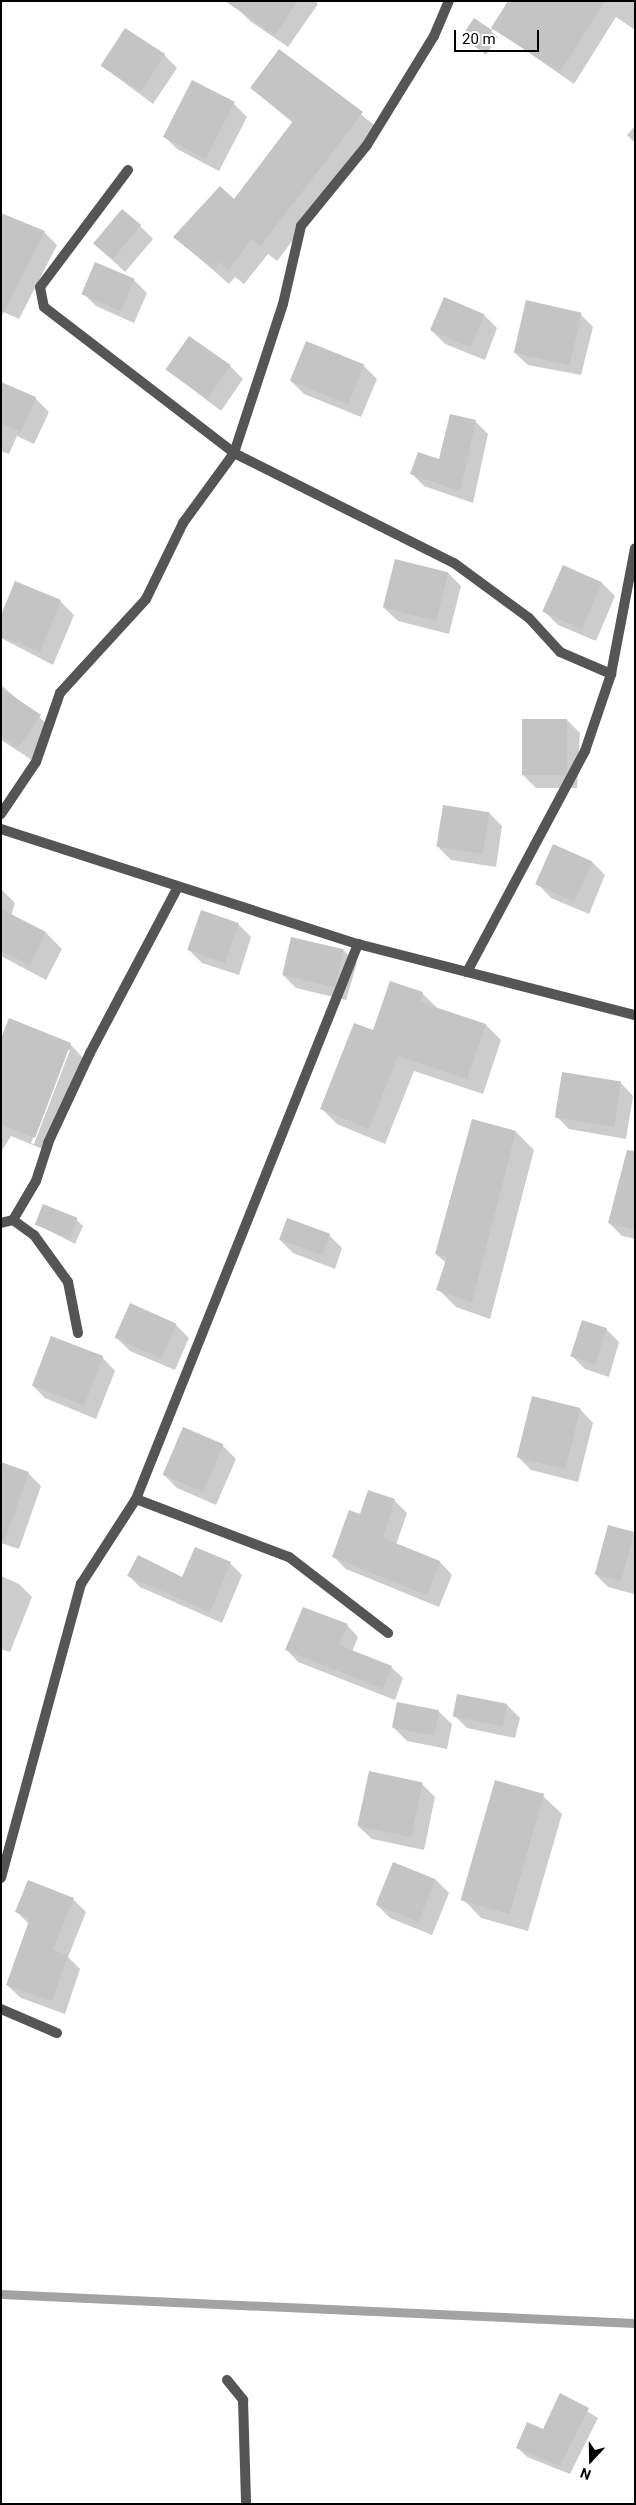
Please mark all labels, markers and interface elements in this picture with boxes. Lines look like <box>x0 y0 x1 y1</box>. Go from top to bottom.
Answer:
scale bar <box>456 20 541 52</box>
text: 20 m <box>462 30 496 48</box>
north arrow <box>566 2435 616 2485</box>
text: N <box>578 2465 593 2483</box>

